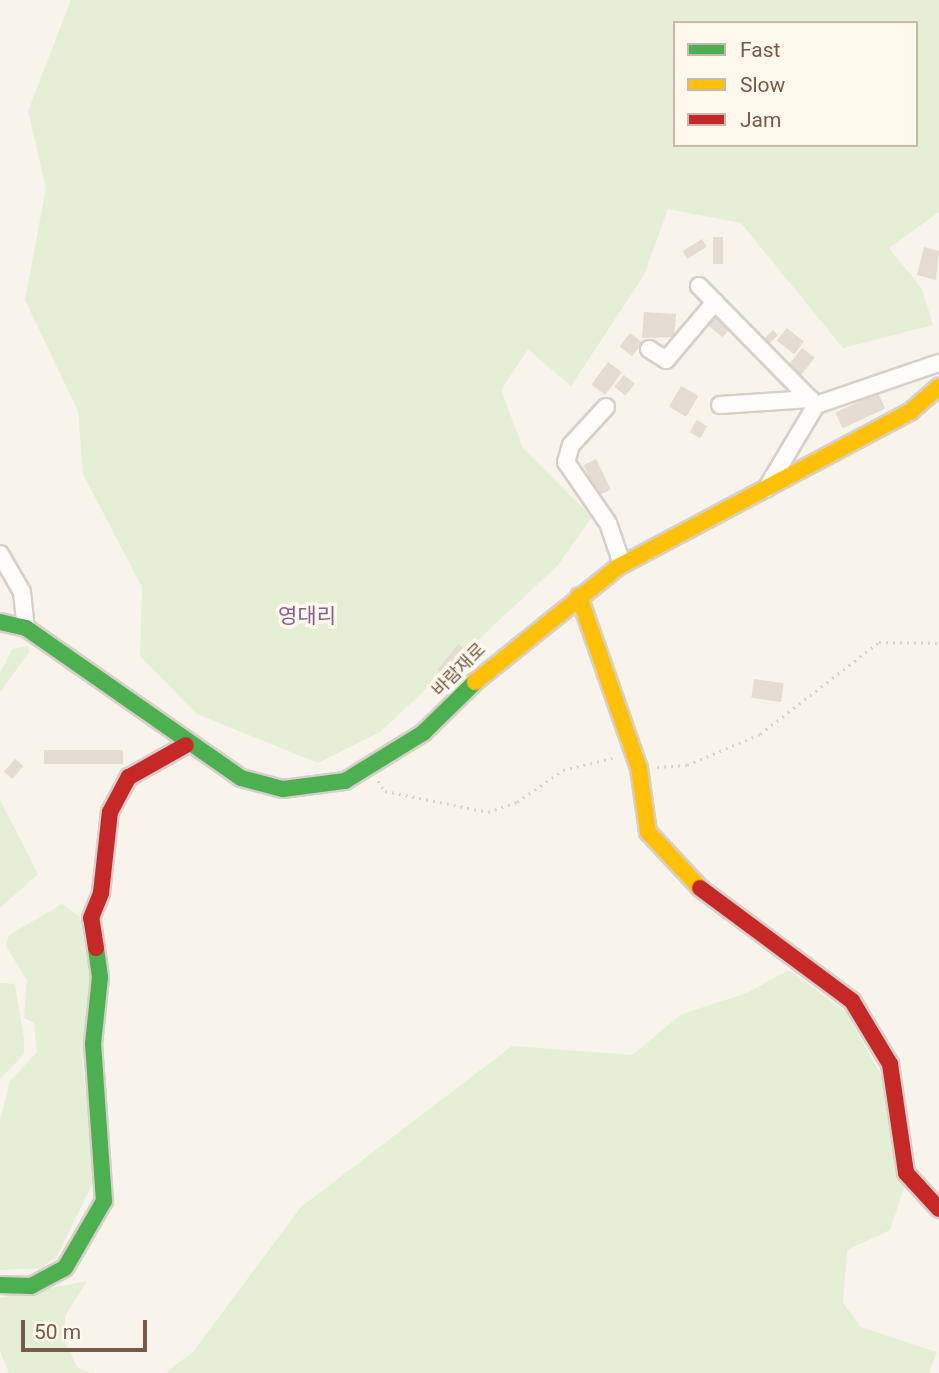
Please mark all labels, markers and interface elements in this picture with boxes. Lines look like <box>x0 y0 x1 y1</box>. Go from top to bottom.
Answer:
legend <box>673 21 918 147</box>
text: Fast <box>740 38 780 62</box>
text: Slow <box>740 73 785 97</box>
text: Jam <box>740 108 781 132</box>
district label: 영대리 <box>278 603 336 629</box>
street label: 바람재로 <box>428 639 490 701</box>
scale bar <box>24 1306 150 1350</box>
text: 50 m <box>34 1320 81 1344</box>

